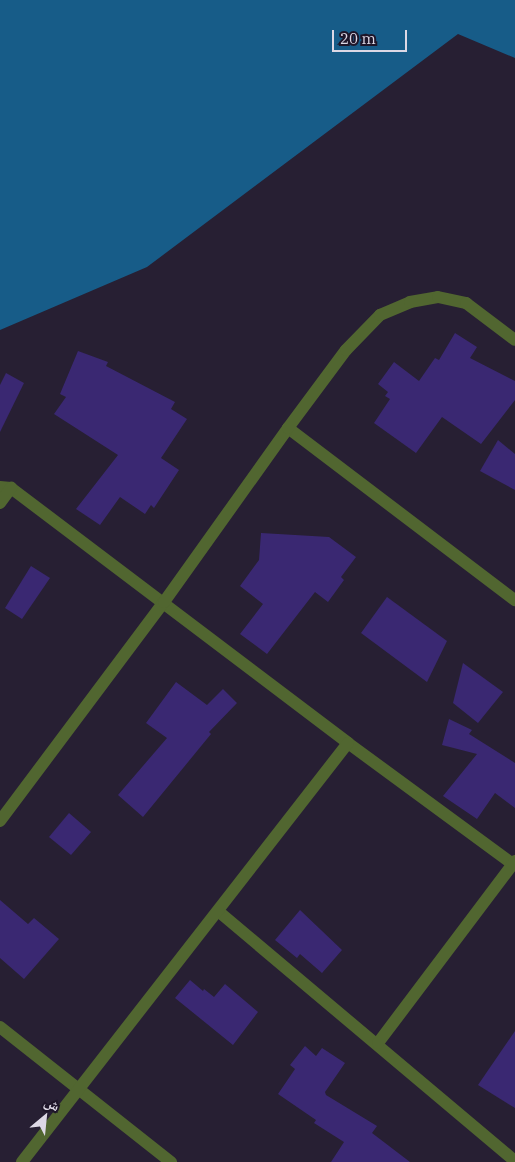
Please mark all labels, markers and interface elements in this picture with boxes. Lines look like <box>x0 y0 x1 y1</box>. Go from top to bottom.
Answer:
scale bar <box>335 20 410 52</box>
text: 20 m <box>340 29 376 48</box>
north arrow <box>20 1092 70 1142</box>
text: ش <box>41 1092 63 1115</box>

